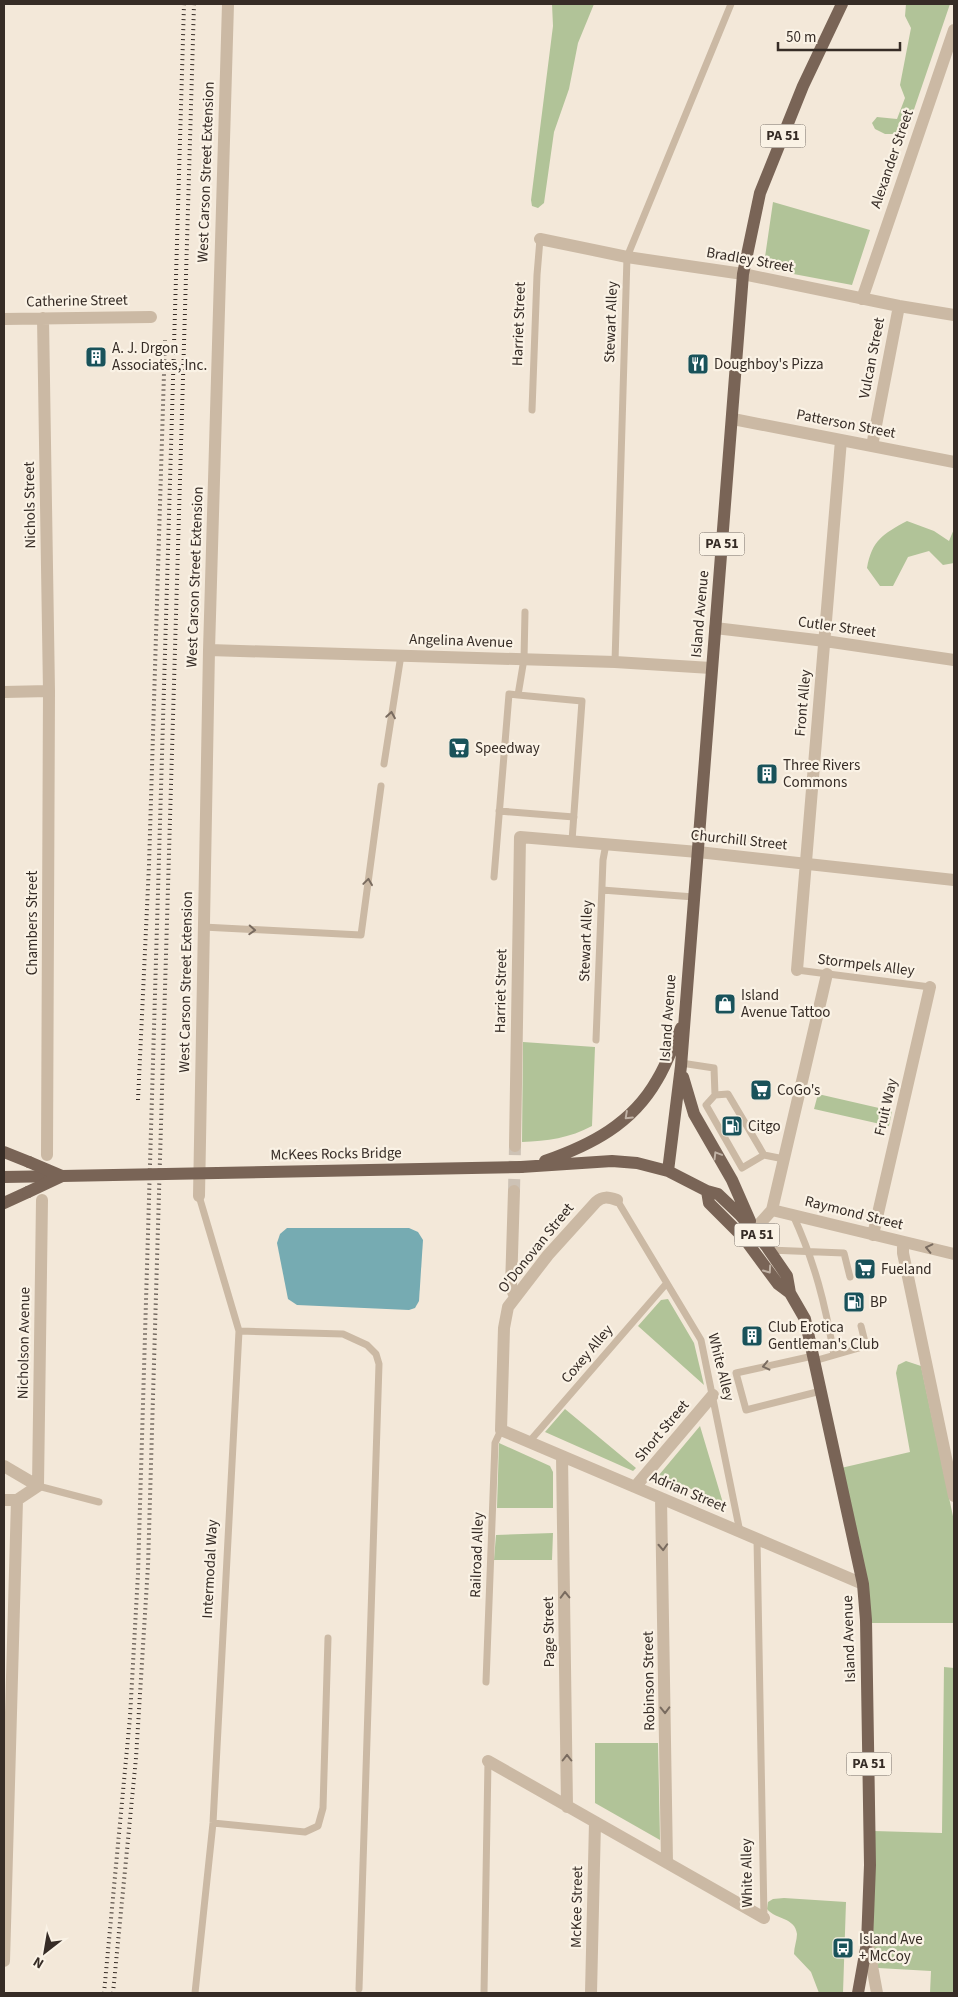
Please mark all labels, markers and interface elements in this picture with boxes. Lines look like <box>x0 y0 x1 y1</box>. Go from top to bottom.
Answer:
scale bar <box>778 20 900 52</box>
text: 50 m <box>786 27 816 48</box>
street label: West Carson Street Extension <box>192 81 220 263</box>
street label: Alexander Street <box>865 107 919 211</box>
road number: PA 51 <box>760 124 806 148</box>
street label: Bradley Street <box>705 242 795 278</box>
street label: Harriet Street <box>507 281 531 367</box>
street label: Stewart Alley <box>599 281 623 363</box>
street label: Catherine Street <box>26 290 128 312</box>
street label: Vulcan Street <box>854 316 890 400</box>
place label: A. J. Drgon Associates, Inc. <box>112 338 207 376</box>
building icon: A. J. Drgon Associates, Inc. <box>84 345 108 369</box>
restaurant icon: Doughboy's Pizza <box>686 352 710 376</box>
place label: Doughboy's Pizza <box>714 354 823 375</box>
street label: Patterson Street <box>795 404 897 444</box>
street label: Nichols Street <box>19 461 41 549</box>
street label: West Carson Street Extension <box>181 486 209 668</box>
road number: PA 51 <box>700 532 744 556</box>
street label: Island Avenue <box>686 570 714 658</box>
street label: Cutler Street <box>797 611 877 643</box>
street label: Angelina Avenue <box>409 629 513 653</box>
street label: Front Alley <box>790 669 816 737</box>
one-way arrow <box>386 711 396 720</box>
supermarket icon: Speedway <box>447 736 471 760</box>
place label: Speedway <box>475 738 540 759</box>
place label: Three Rivers Commons <box>783 755 860 793</box>
building icon: Three Rivers Commons <box>755 762 779 786</box>
street label: Churchill Street <box>690 824 788 856</box>
street label: Chambers Street <box>22 871 43 975</box>
one-way arrow <box>362 878 373 886</box>
street label: West Carson Street Extension <box>174 891 198 1073</box>
street label: Stewart Alley <box>574 900 598 982</box>
one-way arrow <box>248 924 256 935</box>
street label: Harriet Street <box>490 949 512 1033</box>
street label: Stormpels Alley <box>816 949 916 981</box>
street label: Island Avenue <box>654 974 682 1062</box>
place label: Island Avenue Tattoo <box>741 985 830 1023</box>
shop icon: Island Avenue Tattoo <box>713 992 737 1016</box>
street label: Fruit Way <box>869 1076 903 1138</box>
supermarket icon: CoGo's <box>749 1078 773 1102</box>
place label: CoGo's <box>777 1080 820 1101</box>
one-way arrow <box>625 1110 634 1119</box>
fuel station icon: Citgo <box>720 1114 744 1138</box>
place label: Citgo <box>748 1116 781 1137</box>
street label: McKees Rocks Bridge <box>270 1142 402 1166</box>
one-way arrow <box>714 1152 724 1161</box>
street label: Raymond Street <box>803 1191 905 1235</box>
street label: O'Donovan Street <box>493 1198 579 1298</box>
road number: PA 51 <box>734 1224 780 1246</box>
one-way arrow <box>924 1243 933 1254</box>
supermarket icon: Fueland <box>853 1257 877 1281</box>
place label: Fueland <box>881 1259 932 1280</box>
one-way arrow <box>762 1264 771 1274</box>
street label: Nicholson Avenue <box>13 1287 35 1399</box>
fuel station icon: BP <box>842 1290 866 1314</box>
place label: BP <box>870 1292 887 1313</box>
place label: Club Erotica Gentleman's Club <box>768 1317 879 1355</box>
street label: Coxey Alley <box>556 1320 618 1388</box>
building icon: Club Erotica Gentleman's Club <box>740 1324 764 1348</box>
street label: White Alley <box>702 1331 740 1403</box>
one-way arrow <box>761 1360 770 1371</box>
street label: Short Street <box>630 1395 694 1467</box>
street label: Adrian Street <box>646 1466 730 1518</box>
street label: Railroad Alley <box>465 1512 489 1598</box>
street label: Intermodal Way <box>197 1519 223 1619</box>
one-way arrow <box>658 1543 669 1551</box>
one-way arrow <box>559 1591 570 1599</box>
street label: Island Avenue <box>837 1595 861 1683</box>
street label: Page Street <box>538 1596 560 1668</box>
street label: Robinson Street <box>638 1631 660 1731</box>
one-way arrow <box>660 1706 671 1714</box>
road number: PA 51 <box>846 1752 892 1776</box>
one-way arrow <box>562 1754 572 1762</box>
street label: White Alley <box>736 1838 758 1908</box>
street label: McKee Street <box>566 1866 588 1948</box>
north arrow <box>20 1927 70 1977</box>
place label: Island Ave + McCoy <box>859 1929 923 1967</box>
bus stop icon: Island Ave + McCoy <box>831 1936 855 1960</box>
text: N <box>30 1951 48 1973</box>

